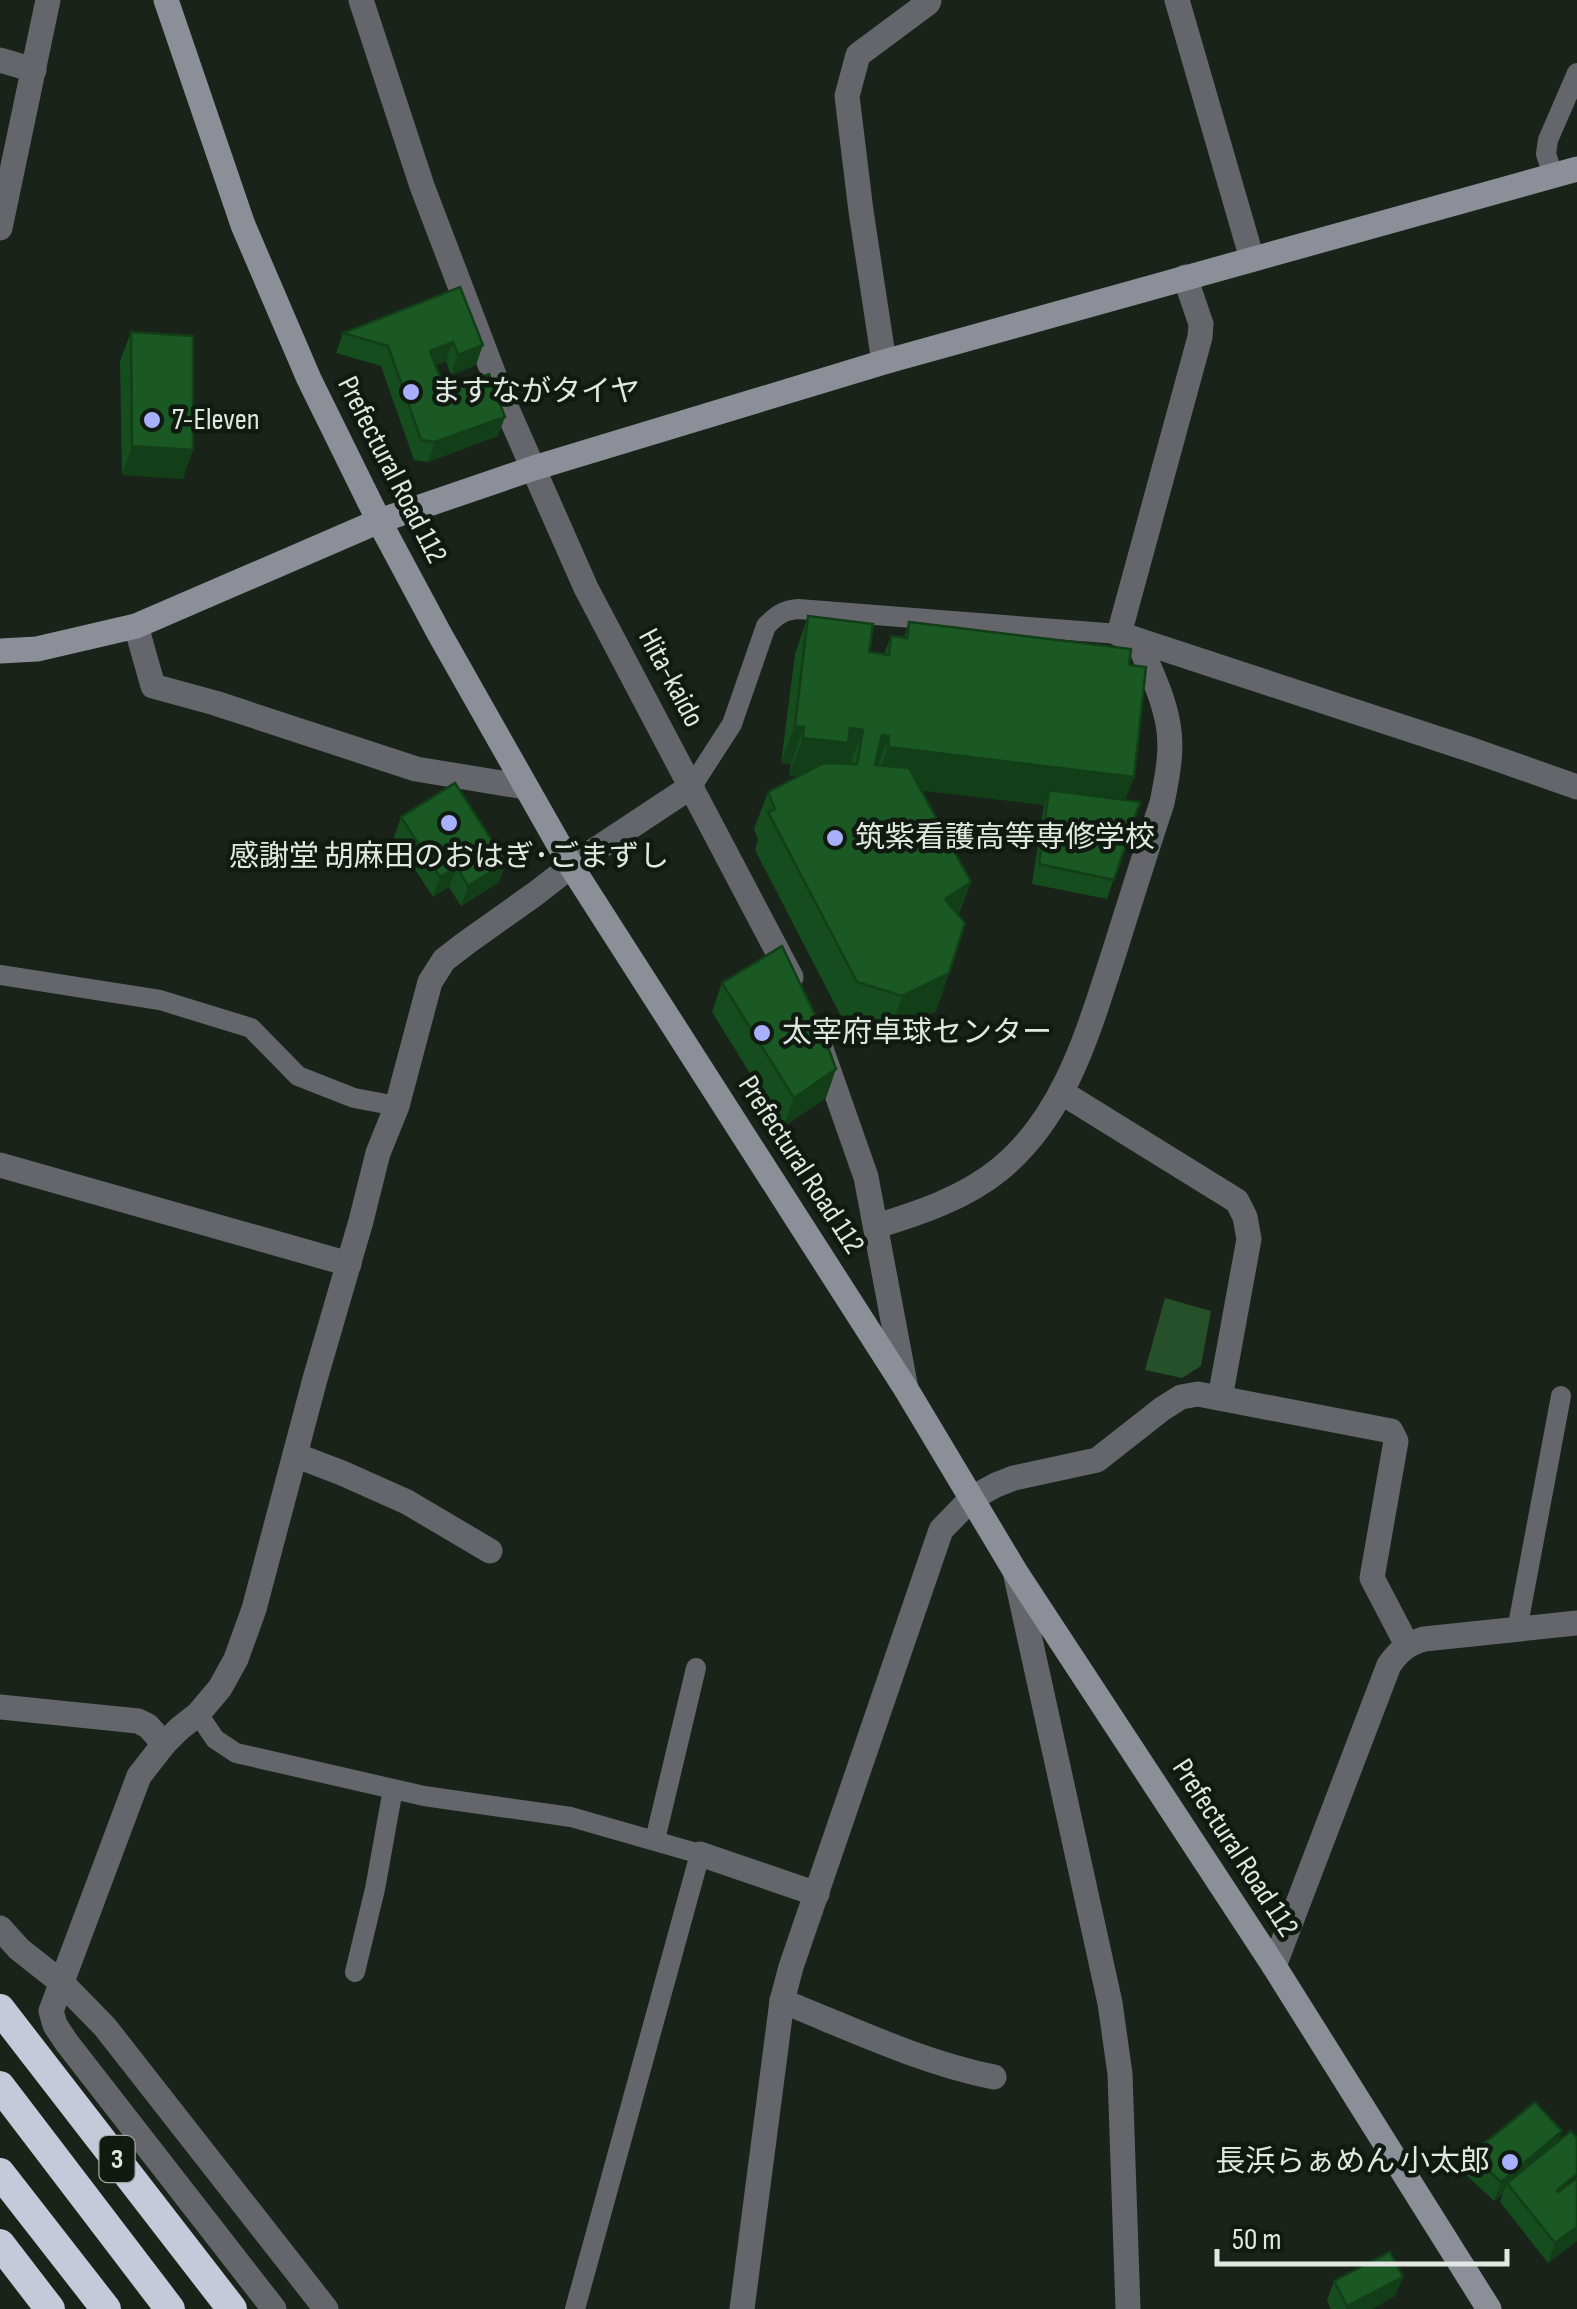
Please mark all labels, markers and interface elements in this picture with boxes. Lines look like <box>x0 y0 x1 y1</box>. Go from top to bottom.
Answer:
street label: Prefectural Road 112 <box>329 371 455 569</box>
place label: ますながタイヤ <box>431 374 640 410</box>
marker: ますながタイヤ <box>400 381 422 403</box>
place label: 7-Eleven <box>172 402 260 438</box>
marker: 7-Eleven <box>141 409 163 431</box>
street label: Hita-kaido <box>630 623 712 733</box>
marker: 感謝堂 胡麻田のおはぎ･ごまずし <box>438 812 460 834</box>
place label: 筑紫看護高等専修学校 <box>855 820 1155 856</box>
marker: 筑紫看護高等専修学校 <box>824 827 846 849</box>
place label: 感謝堂 胡麻田のおはぎ･ごまずし <box>229 839 669 875</box>
place label: 太宰府卓球センター <box>782 1015 1052 1051</box>
marker: 太宰府卓球センター <box>751 1022 773 1044</box>
street label: Prefectural Road 112 <box>730 1069 872 1261</box>
street label: Prefectural Road 112 <box>1164 1752 1306 1944</box>
road number: 3 <box>100 2136 134 2182</box>
place label: 長浜らぁめん 小太郎 <box>1215 2144 1490 2180</box>
marker: 長浜らぁめん 小太郎 <box>1499 2151 1521 2173</box>
scale bar <box>1217 2204 1507 2266</box>
text: 50 m <box>1232 2222 1281 2258</box>

